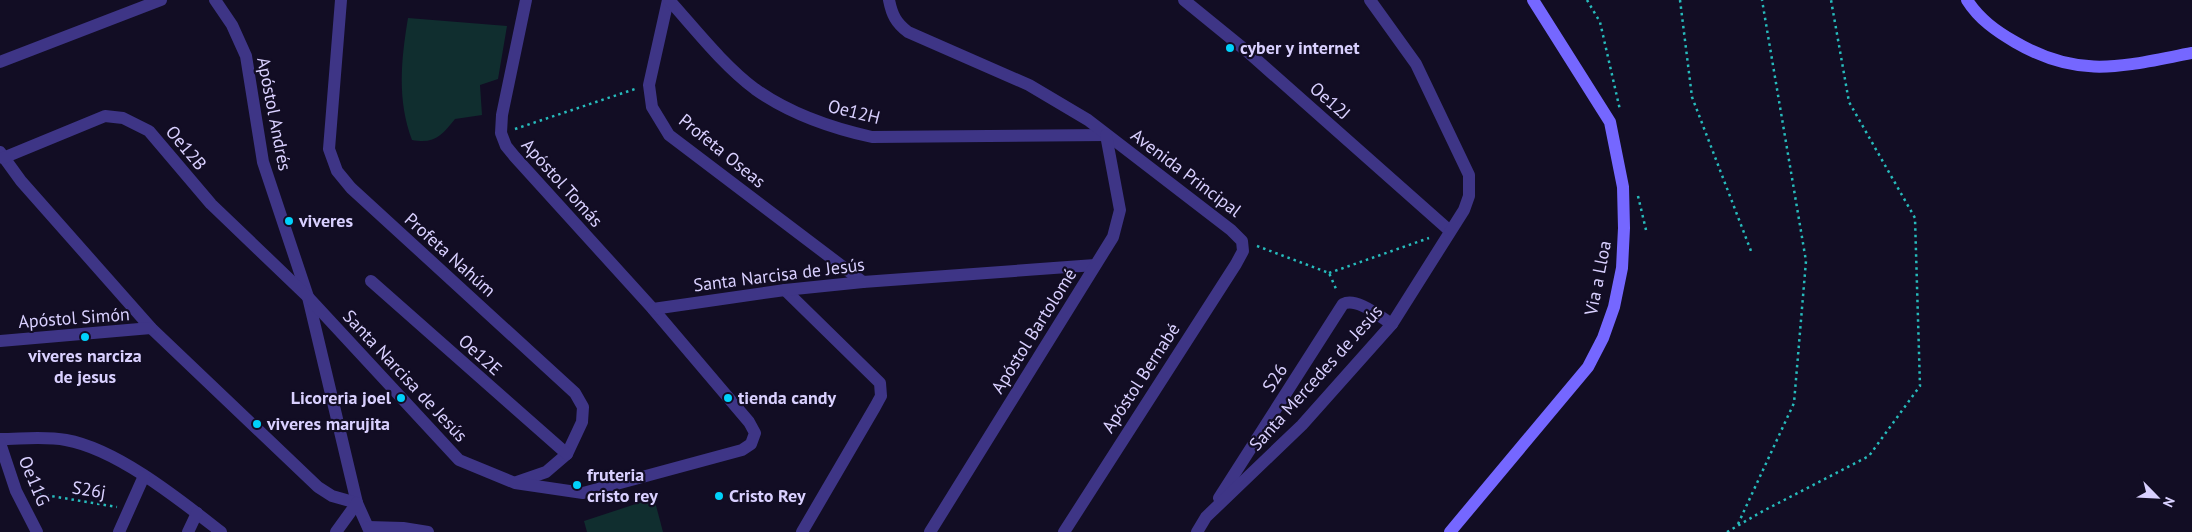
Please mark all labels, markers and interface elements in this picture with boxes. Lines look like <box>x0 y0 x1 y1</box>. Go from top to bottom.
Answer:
place label: cyber y internet <box>1240 36 1360 59</box>
marker: cyber y internet <box>1224 42 1236 54</box>
street label: Apóstol Andrés <box>252 55 297 173</box>
street label: Oe12J <box>1305 77 1355 124</box>
street label: Oe12H <box>826 94 883 129</box>
street label: Profeta Oseas <box>674 109 770 193</box>
street label: Oe12B <box>161 121 212 175</box>
street label: Avenida Principal <box>1126 123 1247 222</box>
street label: Apóstol Tomás <box>517 134 608 232</box>
street label: Profeta Nahúm <box>400 208 501 302</box>
place label: viveres <box>298 209 353 232</box>
marker: viveres <box>283 215 295 227</box>
street label: Via a Lloa <box>1579 239 1616 318</box>
street label: Santa Narcisa de Jesús <box>692 253 866 296</box>
street label: Apóstol Bartolomé <box>986 264 1081 398</box>
street label: Santa Mercedes de Jesús <box>1244 300 1387 455</box>
street label: Apóstol Simón <box>17 302 130 333</box>
street label: Santa Narcisa de Jesús <box>338 305 473 447</box>
street label: Apóstol Bernabé <box>1096 318 1185 437</box>
street label: Oe12E <box>454 329 507 380</box>
marker: viveres narciza de jesus <box>79 331 91 343</box>
place label: viveres narciza de jesus <box>27 344 142 388</box>
street label: S26 <box>1257 359 1292 396</box>
place label: Licoreria joel <box>291 386 392 409</box>
place label: tienda candy <box>738 386 836 409</box>
marker: Licoreria joel <box>395 392 407 404</box>
marker: tienda candy <box>722 392 734 404</box>
place label: viveres marujita <box>266 412 390 435</box>
marker: viveres marujita <box>251 418 263 430</box>
street label: Oe11G <box>14 452 55 509</box>
place label: fruteria cristo rey <box>587 463 658 507</box>
north arrow <box>2132 472 2182 522</box>
street label: S26j <box>70 475 108 504</box>
marker: fruteria cristo rey <box>571 479 583 491</box>
place label: Cristo Rey <box>729 484 806 507</box>
marker: Cristo Rey <box>713 490 725 502</box>
text: N <box>2159 494 2179 510</box>

